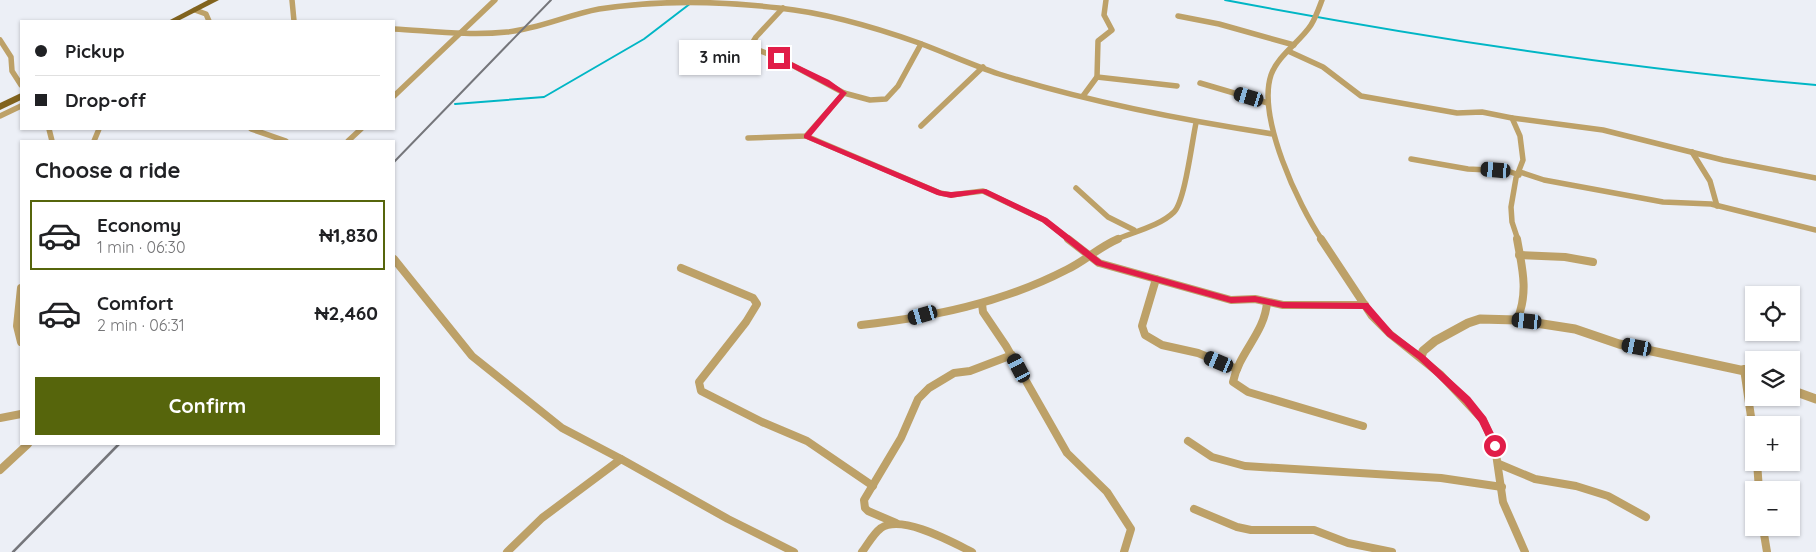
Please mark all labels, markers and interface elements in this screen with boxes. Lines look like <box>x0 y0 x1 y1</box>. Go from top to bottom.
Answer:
text: Pickup <box>65 39 125 63</box>
callout: 3 min <box>679 40 762 76</box>
text: 3 min <box>699 47 741 67</box>
route end <box>768 47 790 69</box>
car <box>1232 85 1265 109</box>
text: Drop-off <box>65 88 146 112</box>
text: Choose a ride <box>35 156 180 184</box>
car <box>1480 161 1511 179</box>
icon: car <box>37 213 82 258</box>
text: Economy <box>97 213 181 237</box>
text: ₦1,830 <box>319 223 378 247</box>
text: 1 min · 06:30 <box>97 237 185 257</box>
map controls <box>1745 286 1800 536</box>
button: locate <box>1745 286 1800 341</box>
icon: car <box>37 291 82 336</box>
text: Comfort <box>97 291 174 315</box>
text: ₦2,460 <box>315 301 378 325</box>
car <box>906 304 939 326</box>
car <box>1511 312 1542 330</box>
text: 2 min · 06:31 <box>97 315 185 335</box>
car <box>1620 337 1653 357</box>
car <box>1202 349 1235 375</box>
car <box>1005 351 1032 385</box>
button: layers <box>1745 351 1800 406</box>
button: Confirm <box>35 377 380 435</box>
button: + <box>1745 416 1800 471</box>
route start <box>1484 435 1506 457</box>
button: − <box>1745 481 1800 536</box>

